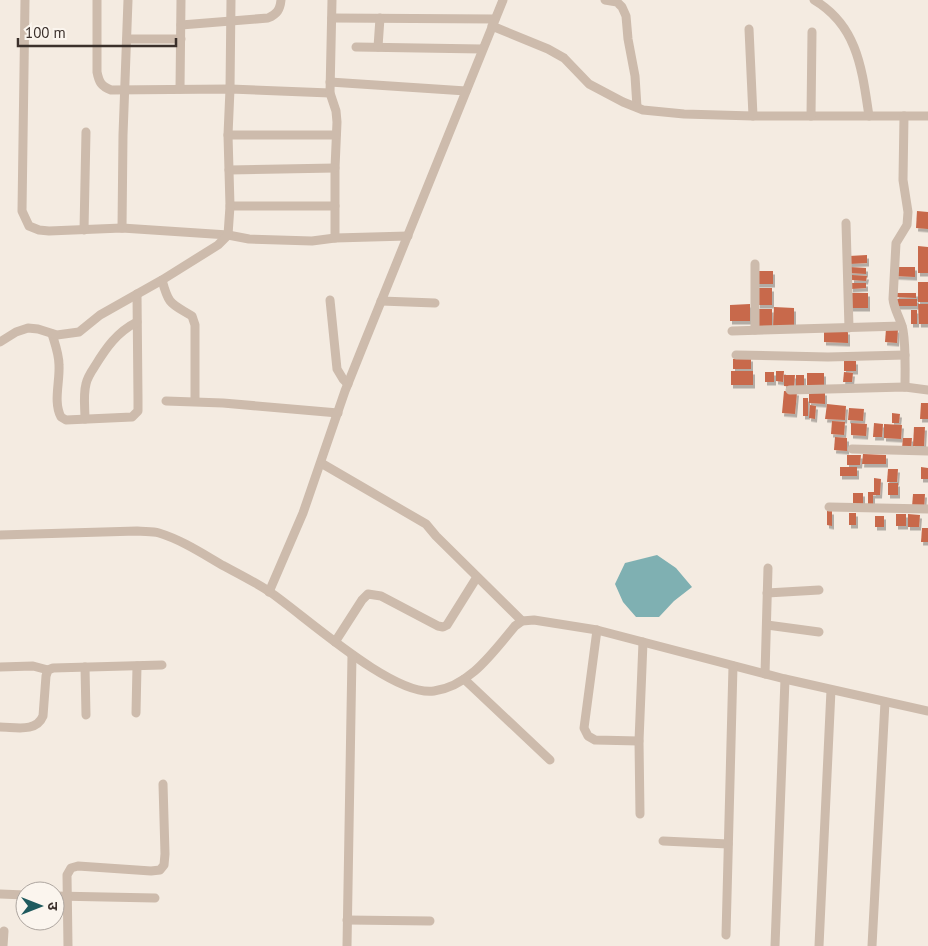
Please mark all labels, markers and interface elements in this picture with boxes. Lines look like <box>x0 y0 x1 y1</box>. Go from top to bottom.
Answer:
scale bar <box>18 15 175 47</box>
text: 100 m <box>25 23 66 42</box>
north arrow <box>15 881 65 931</box>
text: उ <box>44 902 62 911</box>

